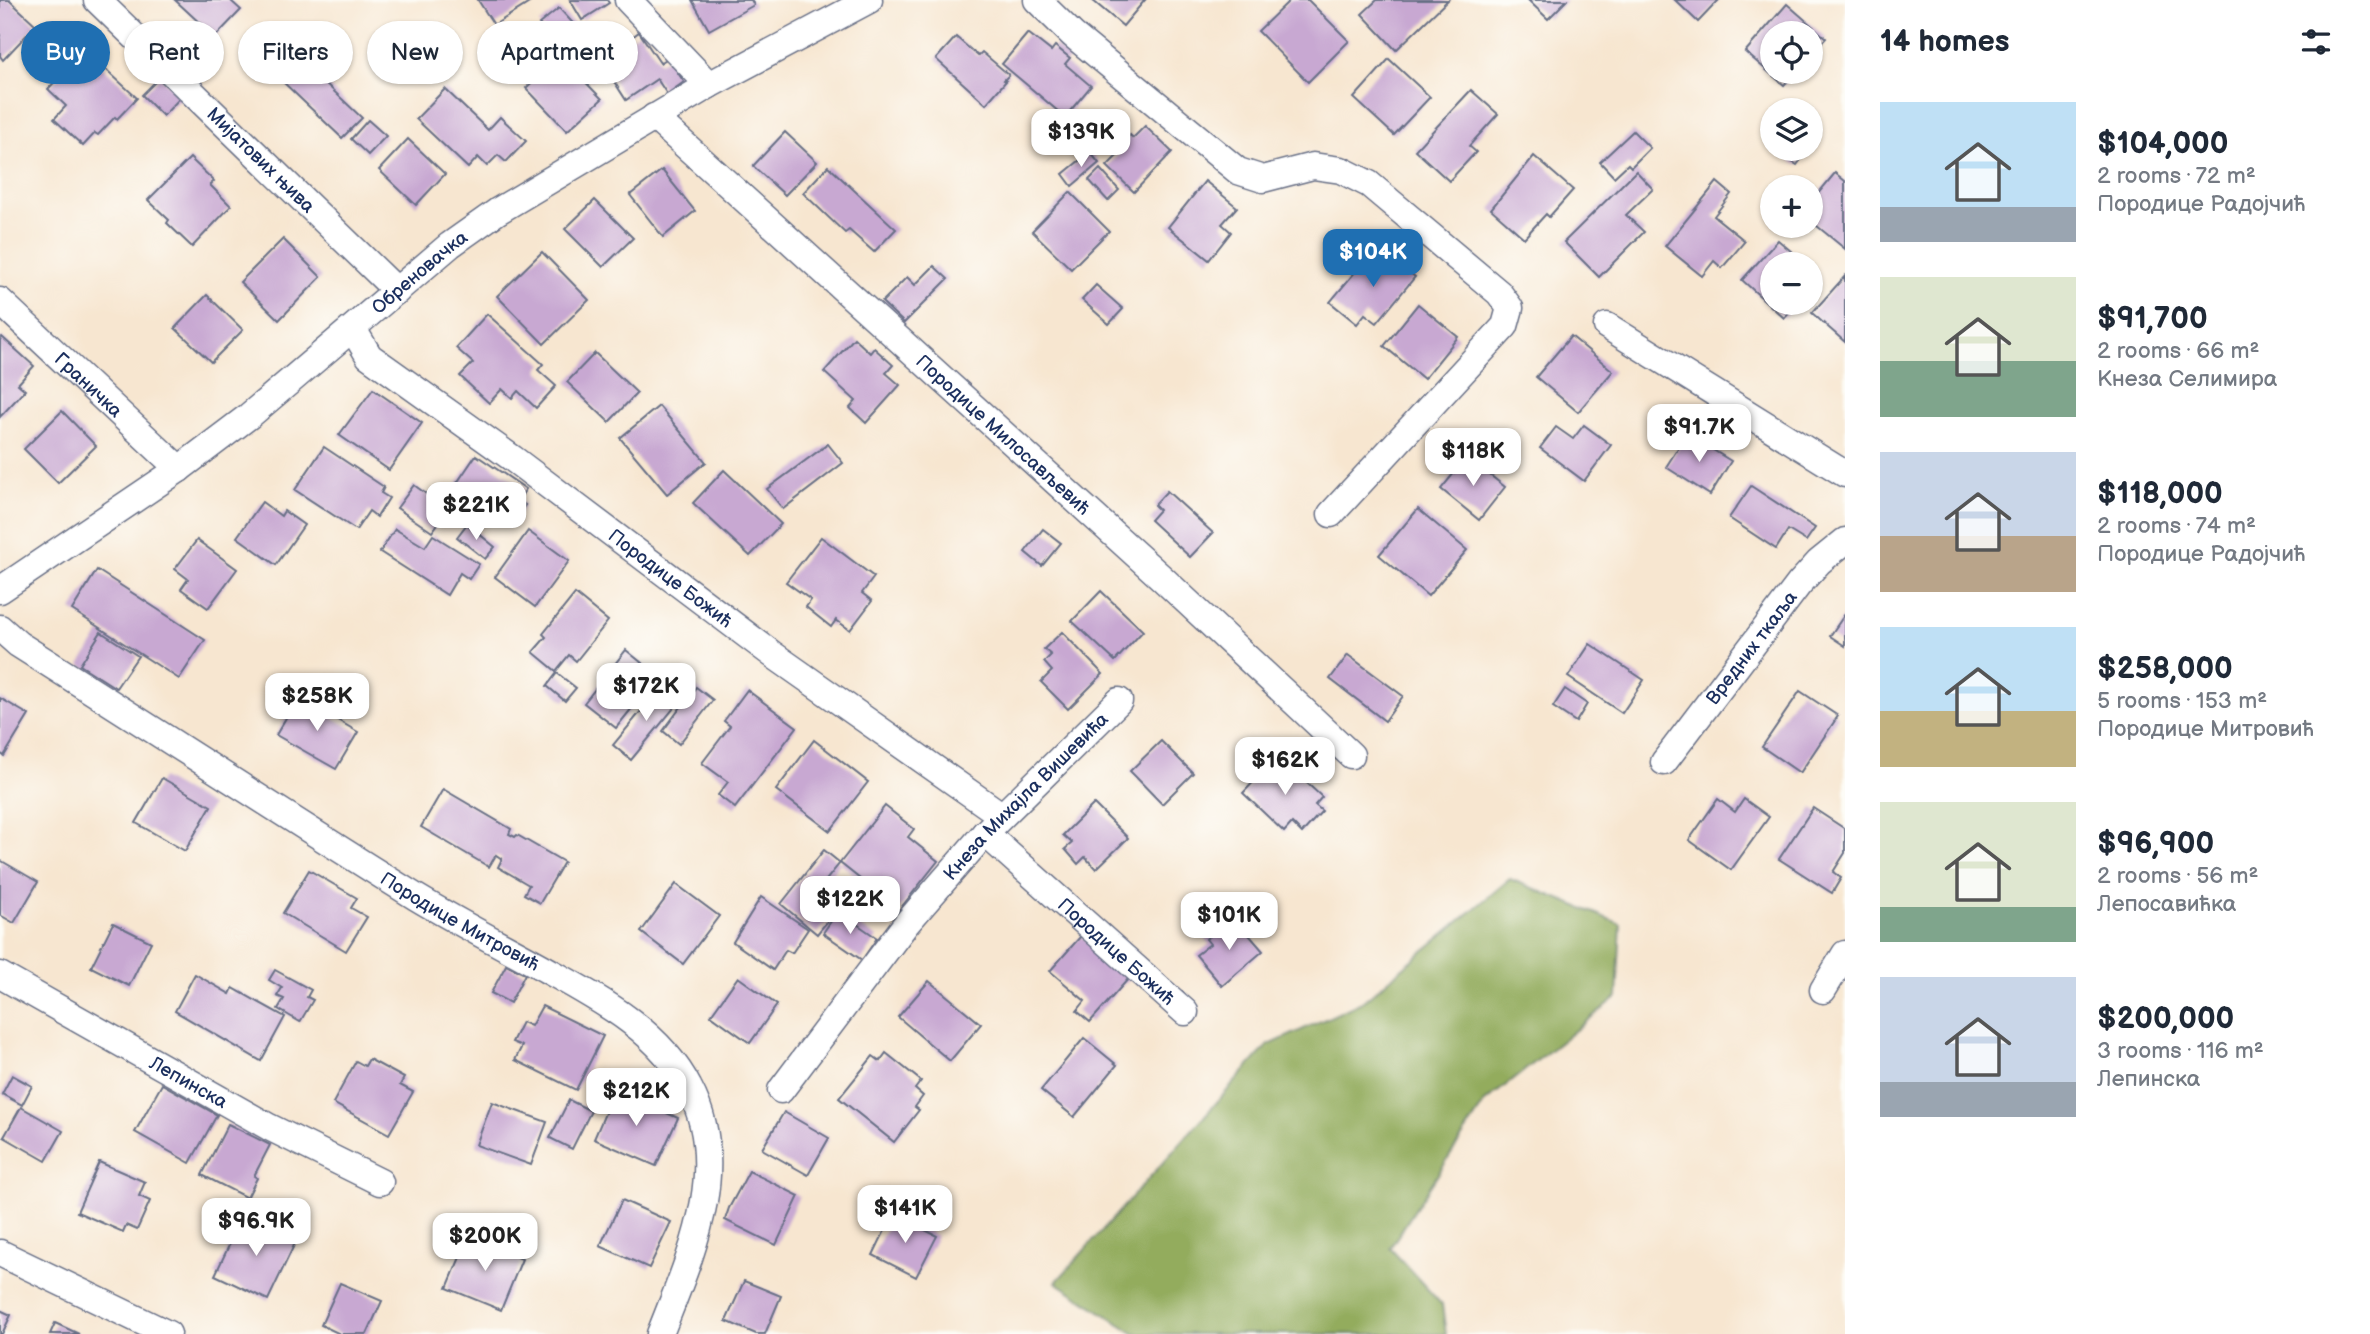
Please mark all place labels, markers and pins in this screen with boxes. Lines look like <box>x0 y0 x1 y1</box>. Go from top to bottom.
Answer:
pin: $139K <box>1032 110 1130 169</box>
pin: $104K <box>1324 230 1422 289</box>
pin: $91.7K <box>1642 405 1756 464</box>
pin: $118K <box>1424 428 1522 488</box>
pin: $221K <box>427 482 525 542</box>
pin: $172K <box>597 664 695 723</box>
pin: $258K <box>268 674 366 733</box>
pin: $162K <box>1236 738 1334 797</box>
pin: $122K <box>801 876 899 936</box>
pin: $101K <box>1180 892 1278 952</box>
pin: $212K <box>587 1068 685 1128</box>
pin: $141K <box>856 1186 954 1245</box>
pin: $96.9K <box>199 1198 313 1258</box>
pin: $200K <box>436 1214 534 1273</box>

